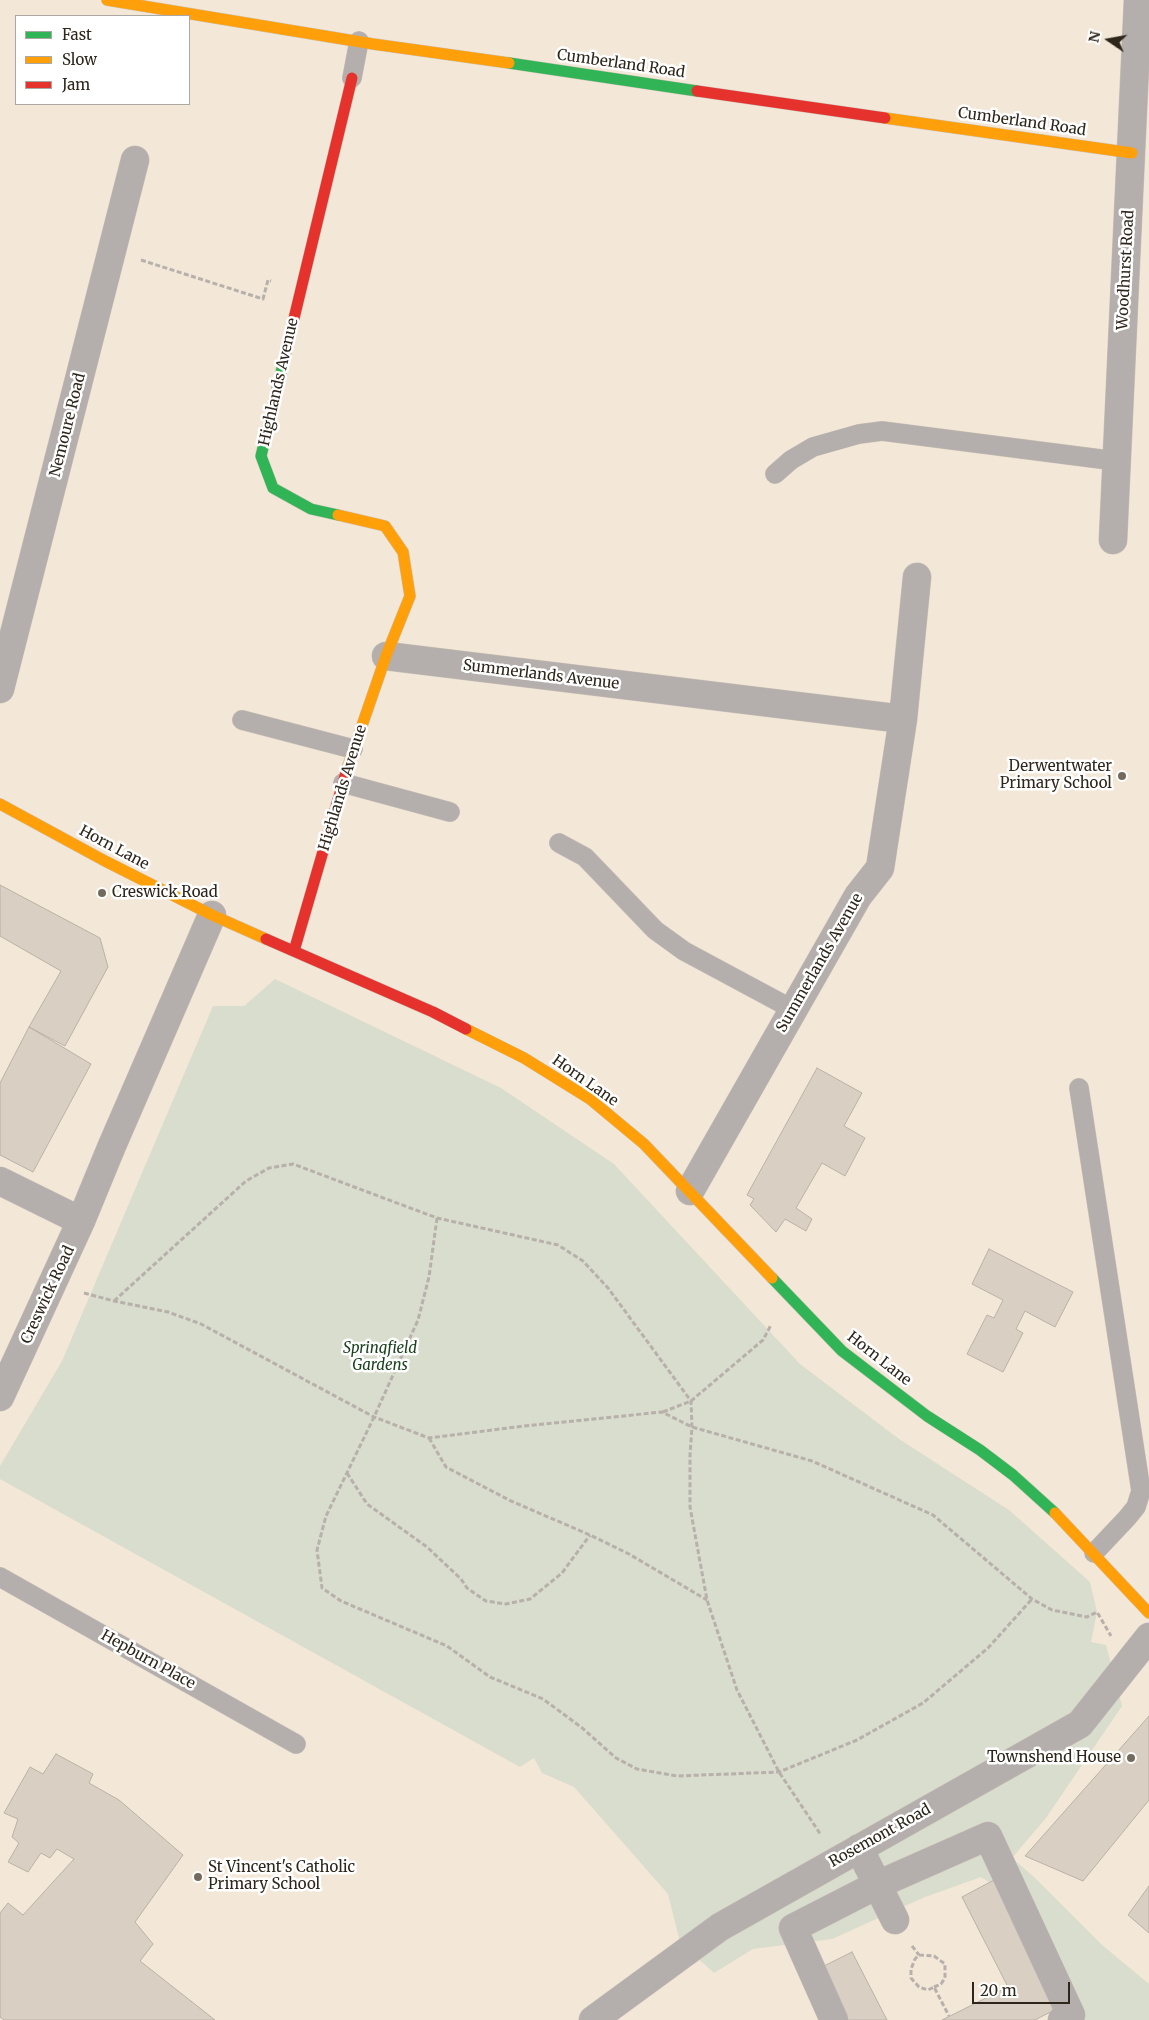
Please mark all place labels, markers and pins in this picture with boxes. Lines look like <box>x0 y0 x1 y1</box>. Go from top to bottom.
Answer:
place label: Derwentwater Primary School <box>1000 758 1112 793</box>
marker: Derwentwater Primary School <box>1116 770 1128 782</box>
place label: Creswick Road <box>112 884 218 902</box>
marker: Creswick Road <box>96 887 108 899</box>
place label: Townshend House <box>987 1749 1121 1767</box>
marker: Townshend House <box>1125 1752 1137 1764</box>
place label: St Vincent's Catholic Primary School <box>208 1859 355 1894</box>
marker: St Vincent's Catholic Primary School <box>192 1871 204 1883</box>

